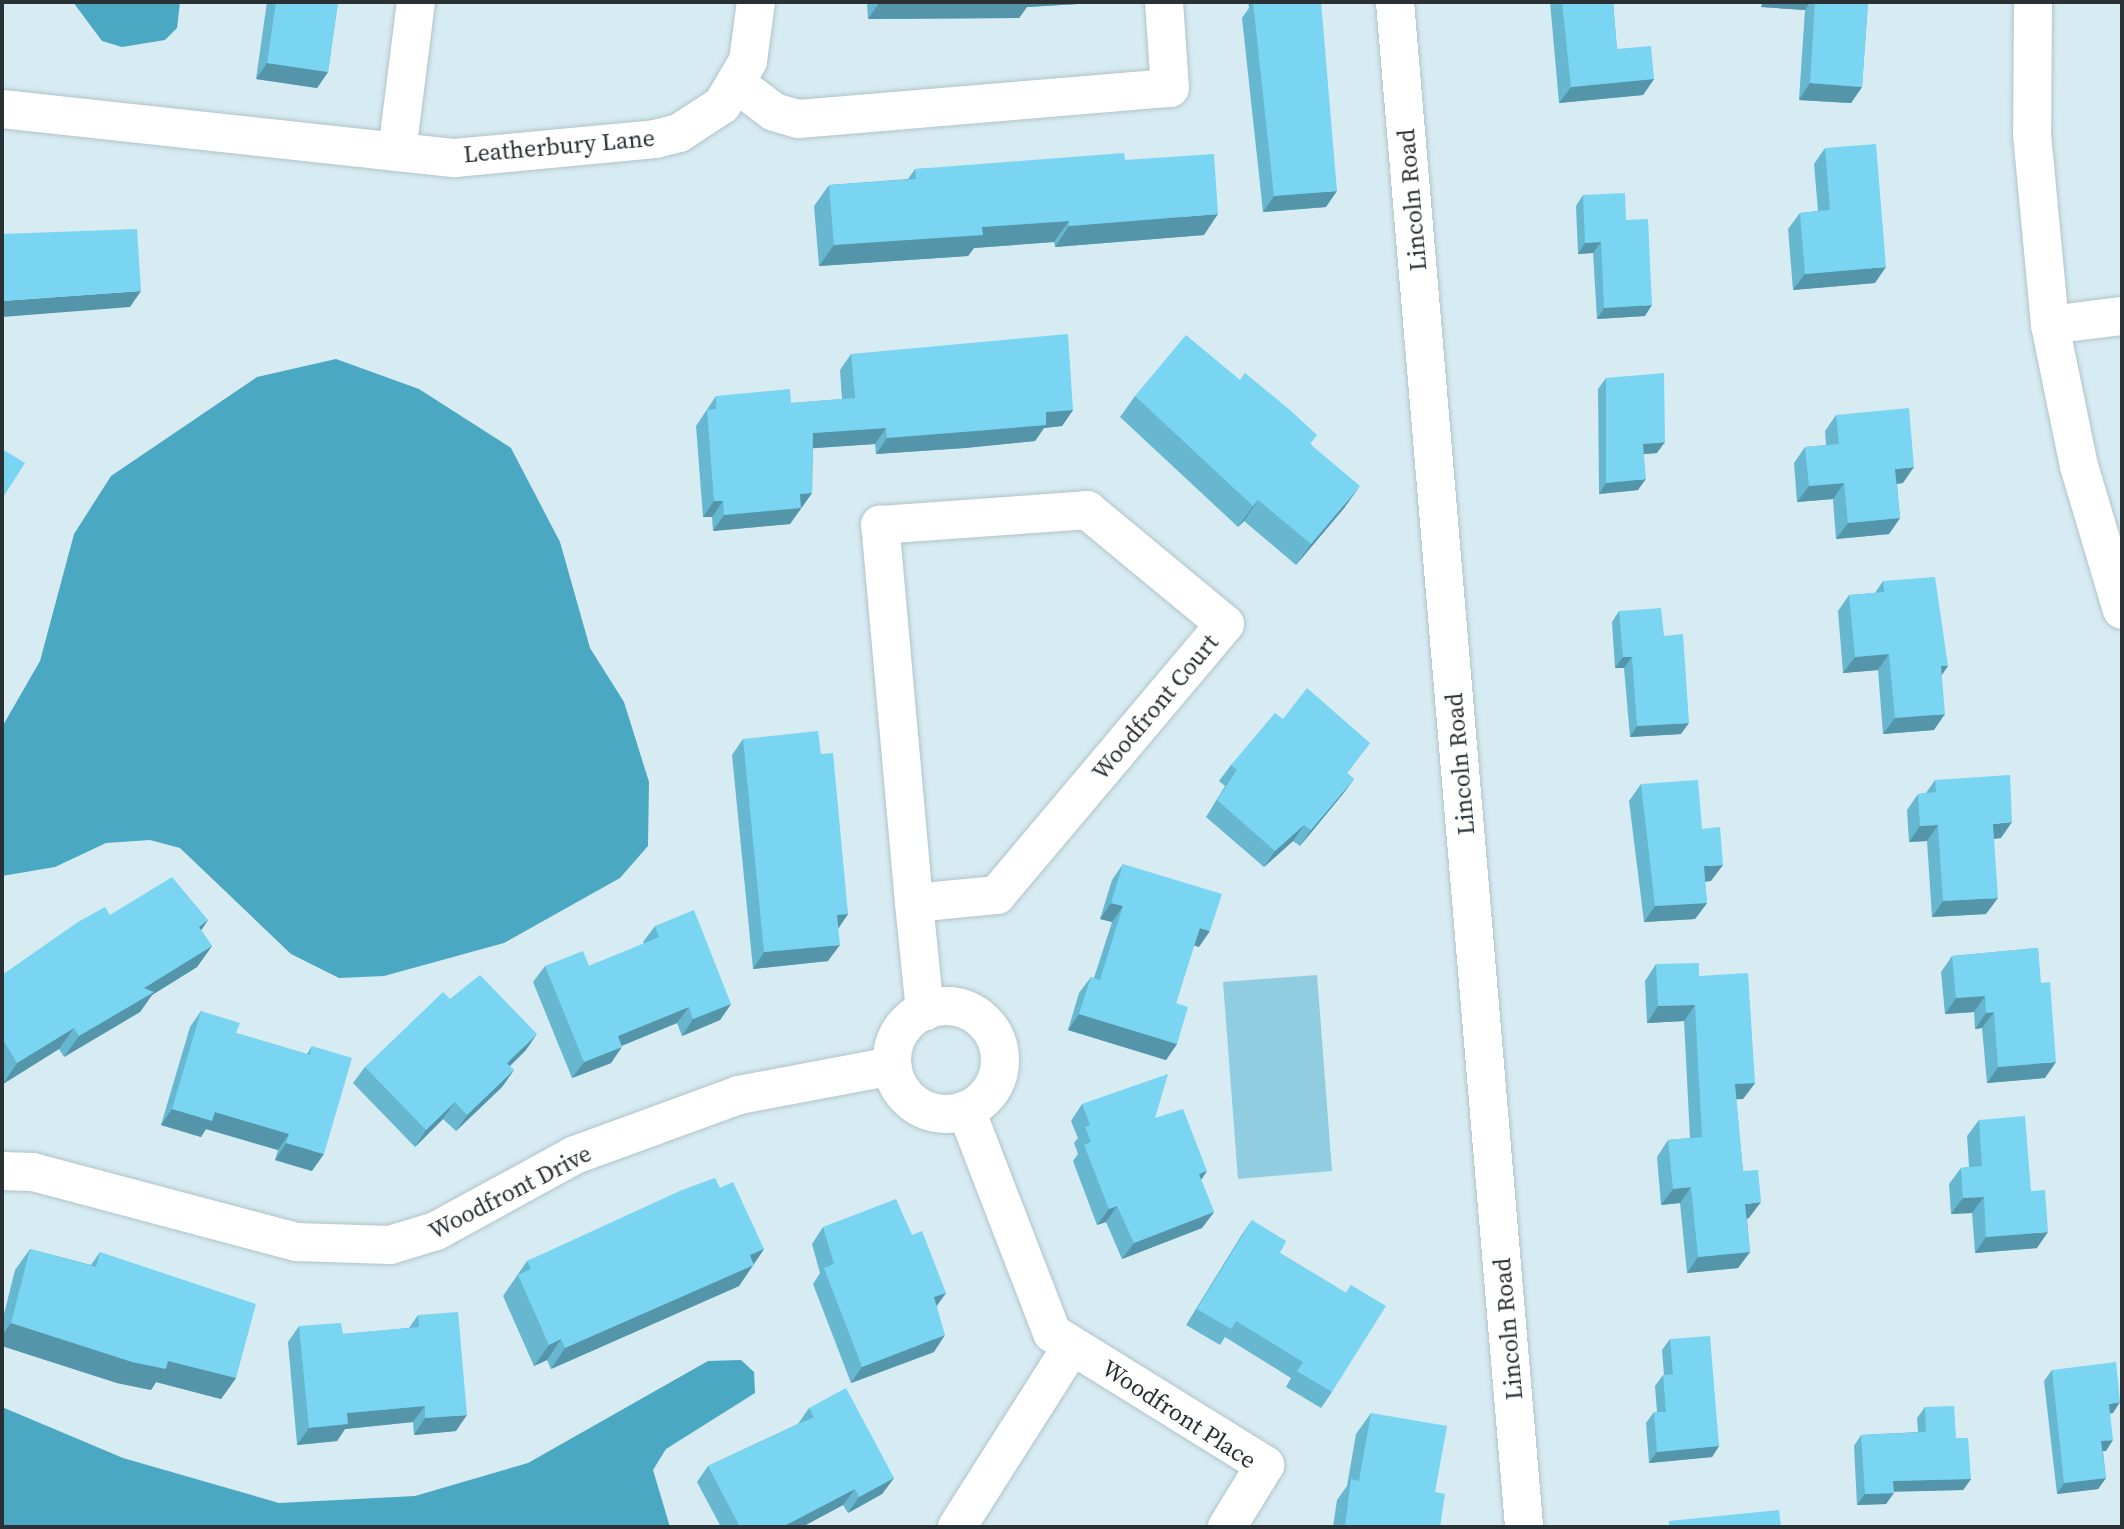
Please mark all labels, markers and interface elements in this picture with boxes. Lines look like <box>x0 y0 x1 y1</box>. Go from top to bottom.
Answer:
street label: Leatherbury Lane <box>462 123 656 169</box>
street label: Lincoln Road <box>1391 128 1433 272</box>
street label: Woodfront Court <box>1086 628 1224 786</box>
street label: Lincoln Road <box>1439 692 1481 836</box>
street label: Woodfront Drive <box>424 1139 596 1245</box>
street label: Lincoln Road <box>1487 1257 1529 1401</box>
street label: Woodfront Place <box>1097 1353 1261 1475</box>

